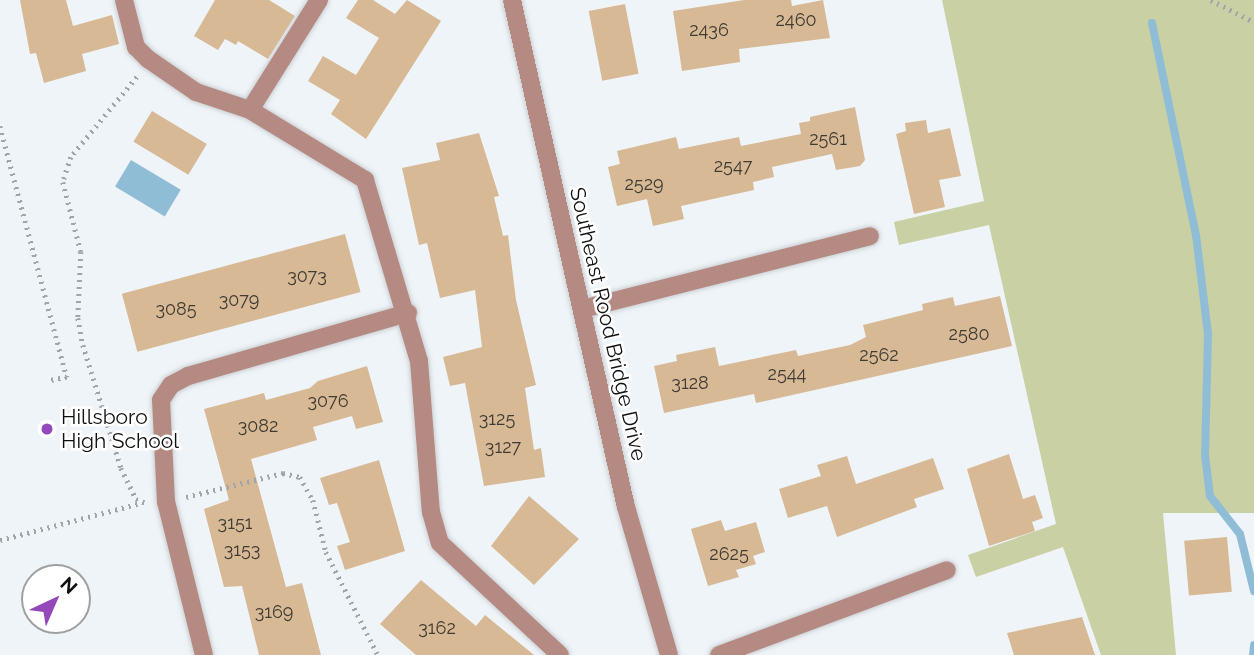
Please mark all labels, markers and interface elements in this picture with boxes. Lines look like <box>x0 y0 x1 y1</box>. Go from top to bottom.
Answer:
house number: 2460 <box>775 9 817 31</box>
house number: 2436 <box>689 19 729 41</box>
house number: 2561 <box>809 128 847 150</box>
house number: 2547 <box>714 155 752 177</box>
house number: 2529 <box>624 173 664 195</box>
street label: Southeast Rood Bridge Drive <box>564 185 652 463</box>
house number: 3073 <box>287 265 327 287</box>
house number: 3079 <box>219 289 259 311</box>
house number: 3085 <box>155 298 197 320</box>
house number: 2580 <box>949 323 989 345</box>
house number: 2562 <box>859 344 899 366</box>
house number: 2544 <box>768 363 806 385</box>
house number: 3128 <box>671 372 709 394</box>
house number: 3076 <box>308 390 348 412</box>
place label: Hillsboro High School <box>61 404 179 454</box>
house number: 3125 <box>479 408 515 430</box>
house number: 3082 <box>238 415 278 437</box>
marker: Hillsboro High School <box>39 421 55 437</box>
house number: 3127 <box>485 436 521 458</box>
house number: 3151 <box>218 512 252 534</box>
house number: 3153 <box>224 539 260 561</box>
house number: 2625 <box>709 543 749 565</box>
north arrow <box>21 564 91 634</box>
text: N <box>56 572 82 598</box>
house number: 3169 <box>255 601 293 623</box>
house number: 3162 <box>418 617 456 639</box>

